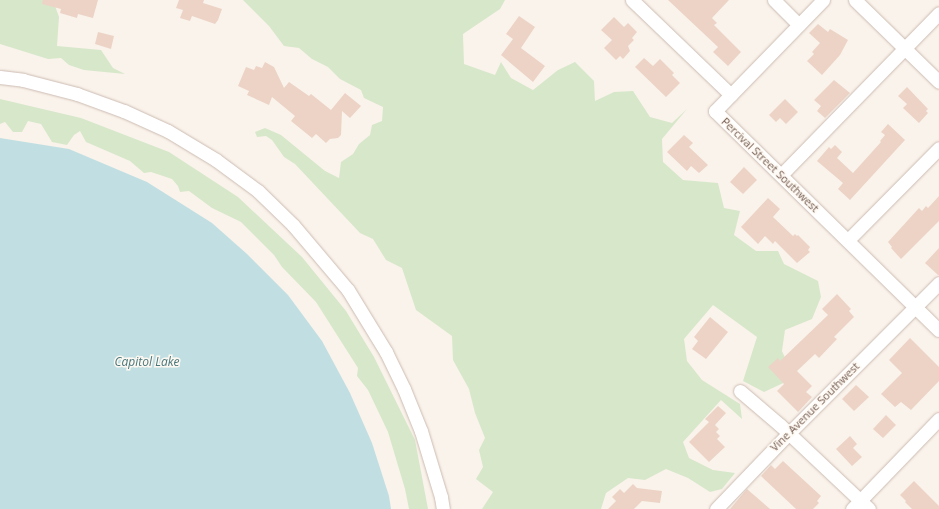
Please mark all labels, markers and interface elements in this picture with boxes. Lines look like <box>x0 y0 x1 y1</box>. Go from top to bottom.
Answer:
street label: Percival Street Southwest <box>719 115 821 215</box>
water label: Capitol Lake <box>114 355 180 369</box>
street label: Vine Avenue Southwest <box>768 360 862 454</box>

